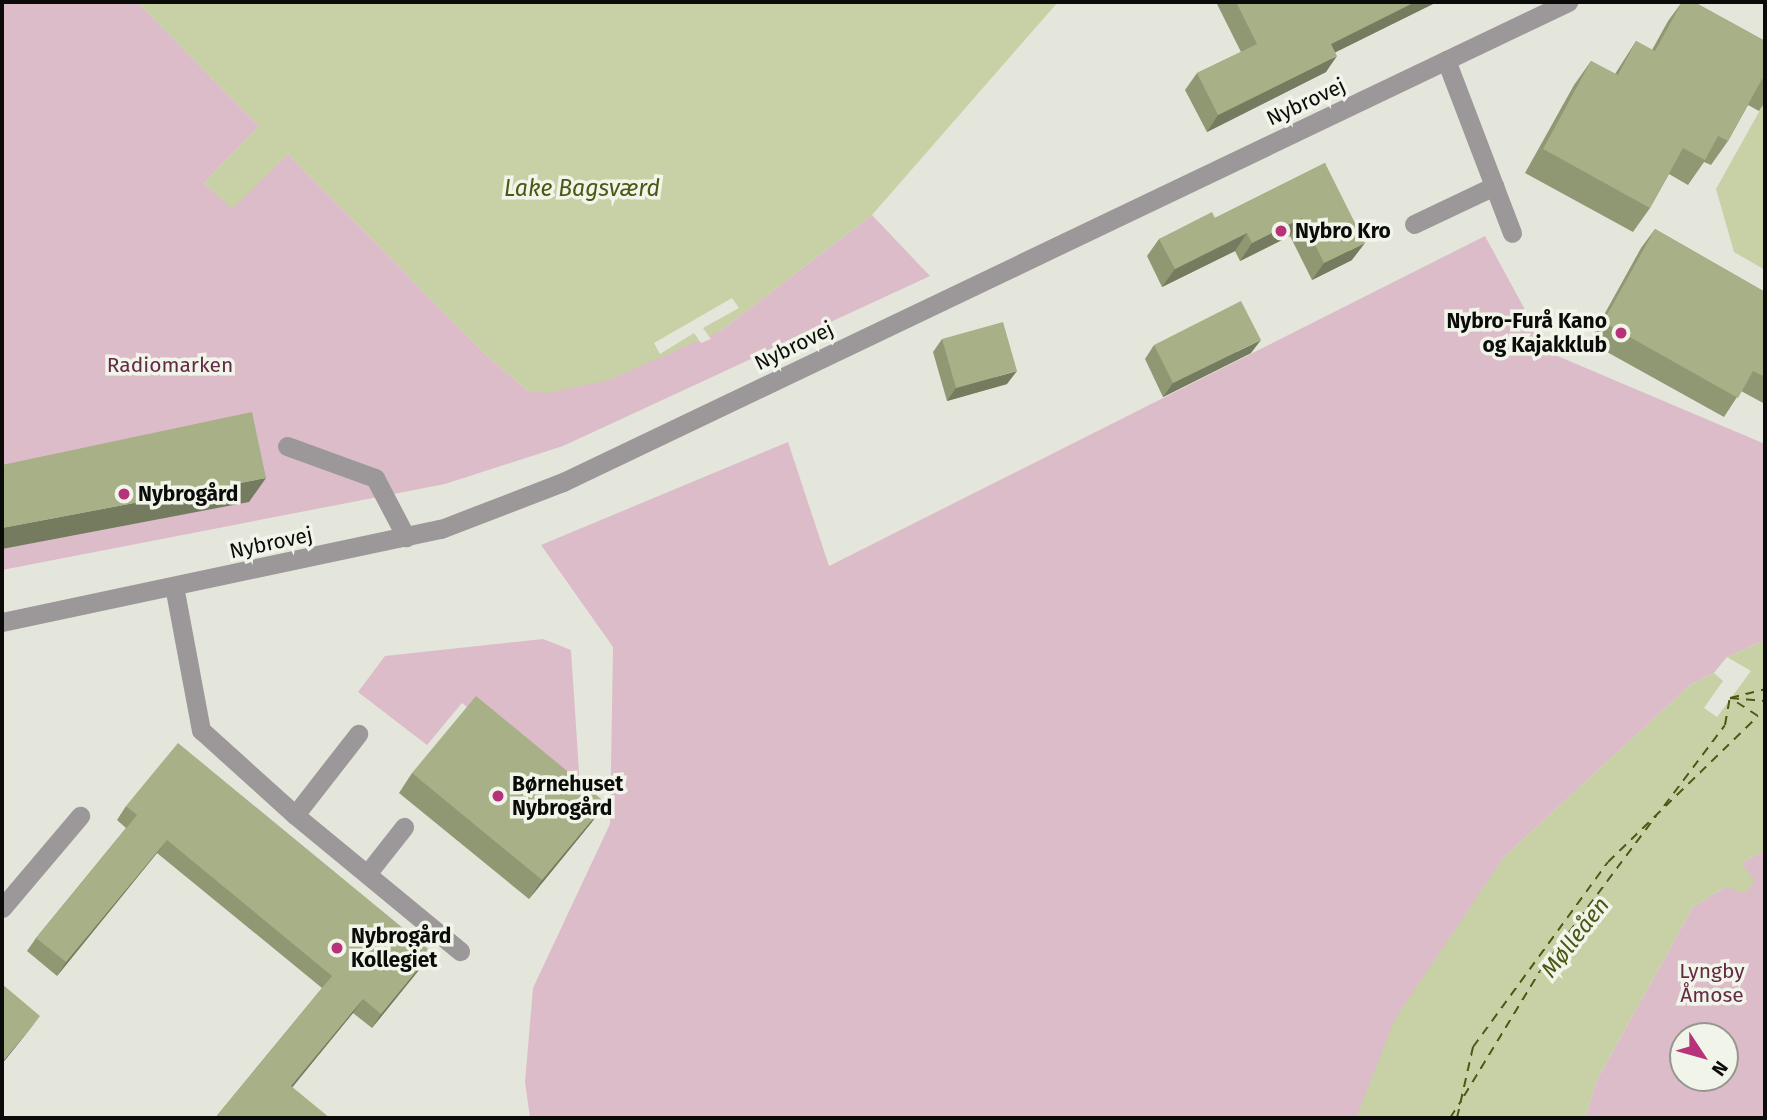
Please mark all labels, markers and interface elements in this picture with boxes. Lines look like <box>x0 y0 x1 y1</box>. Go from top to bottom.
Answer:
street label: Nybrovej <box>1262 73 1350 131</box>
water label: Lake Bagsværd <box>504 174 660 202</box>
place label: Nybro Kro <box>1295 218 1391 244</box>
marker: Nybro Kro <box>1273 223 1289 239</box>
place label: Nybro-Furå Kano og Kajakklub <box>1446 308 1607 358</box>
street label: Nybrovej <box>751 316 837 376</box>
marker: Nybro-Furå Kano og Kajakklub <box>1613 325 1629 341</box>
park label: Radiomarken <box>107 352 233 378</box>
place label: Nybrogård <box>138 481 238 507</box>
marker: Nybrogård <box>116 486 132 502</box>
street label: Nybrovej <box>227 522 315 564</box>
place label: Børnehuset Nybrogård <box>512 771 623 821</box>
marker: Børnehuset Nybrogård <box>490 788 506 804</box>
water label: Mølleåen <box>1535 891 1615 983</box>
place label: Nybrogård Kollegiet <box>351 923 451 973</box>
marker: Nybrogård Kollegiet <box>329 940 345 956</box>
park label: Lyngby Åmose <box>1679 958 1745 1008</box>
north arrow <box>1669 1022 1739 1092</box>
text: N <box>1707 1057 1733 1080</box>

